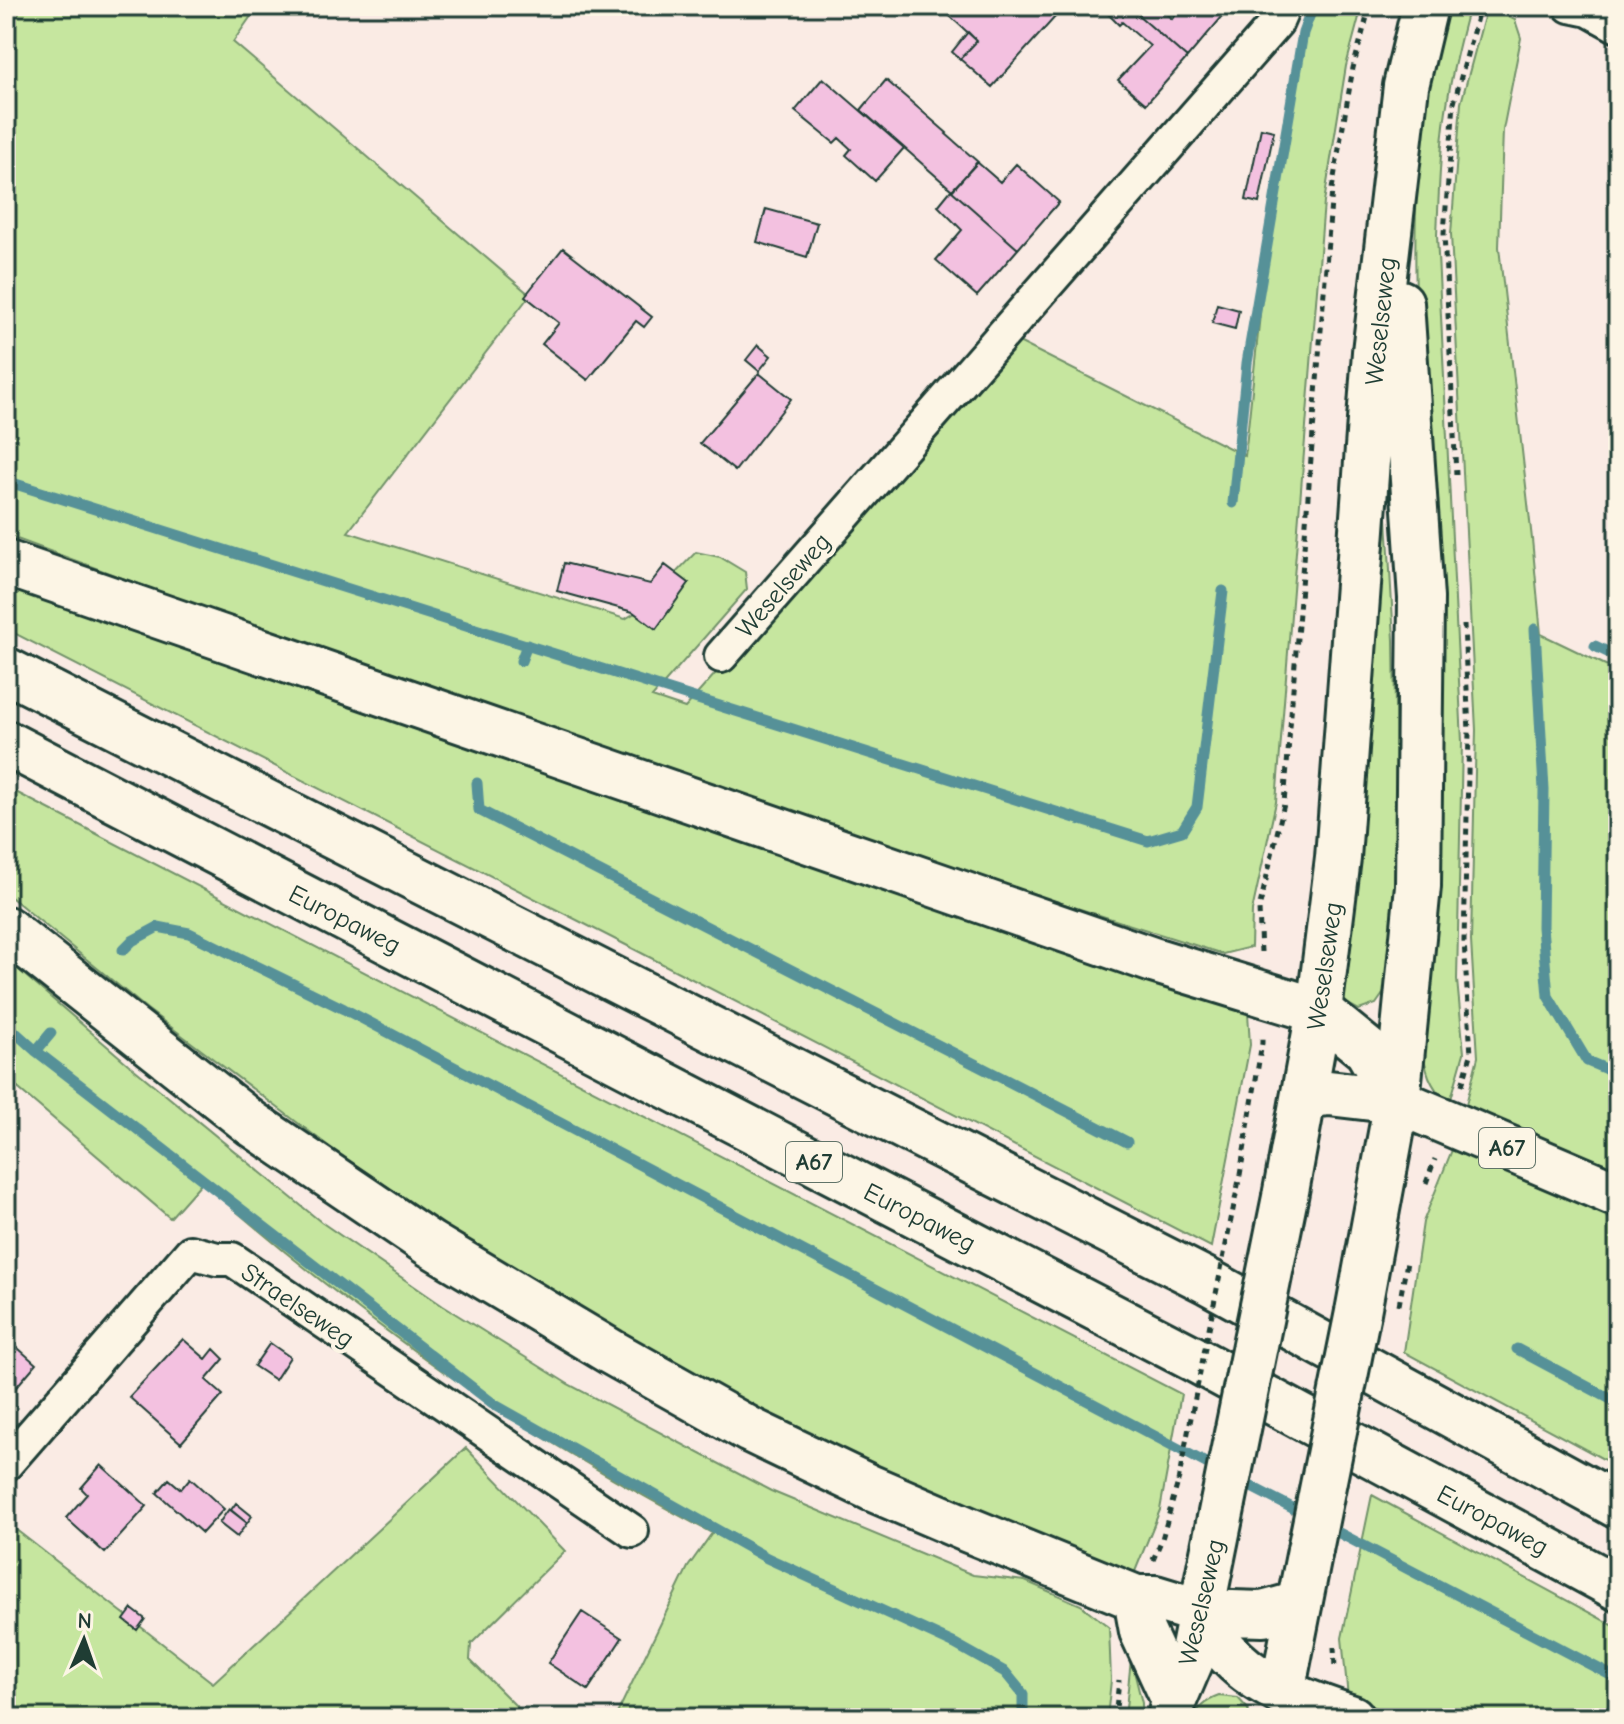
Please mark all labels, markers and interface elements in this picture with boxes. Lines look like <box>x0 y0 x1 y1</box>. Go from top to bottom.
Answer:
street label: Weselseweg <box>1359 255 1403 387</box>
street label: Weselseweg <box>730 527 837 644</box>
street label: Europaweg <box>284 879 406 961</box>
street label: Weselseweg <box>1301 900 1349 1032</box>
road number: A67 <box>1479 1128 1535 1168</box>
road number: A67 <box>786 1142 842 1182</box>
street label: Europaweg <box>859 1177 981 1259</box>
street label: Straelseweg <box>235 1257 359 1354</box>
street label: Europaweg <box>1432 1479 1553 1563</box>
street label: Weselseweg <box>1173 1536 1231 1668</box>
north arrow <box>44 1600 124 1680</box>
text: N <box>77 1608 92 1634</box>

